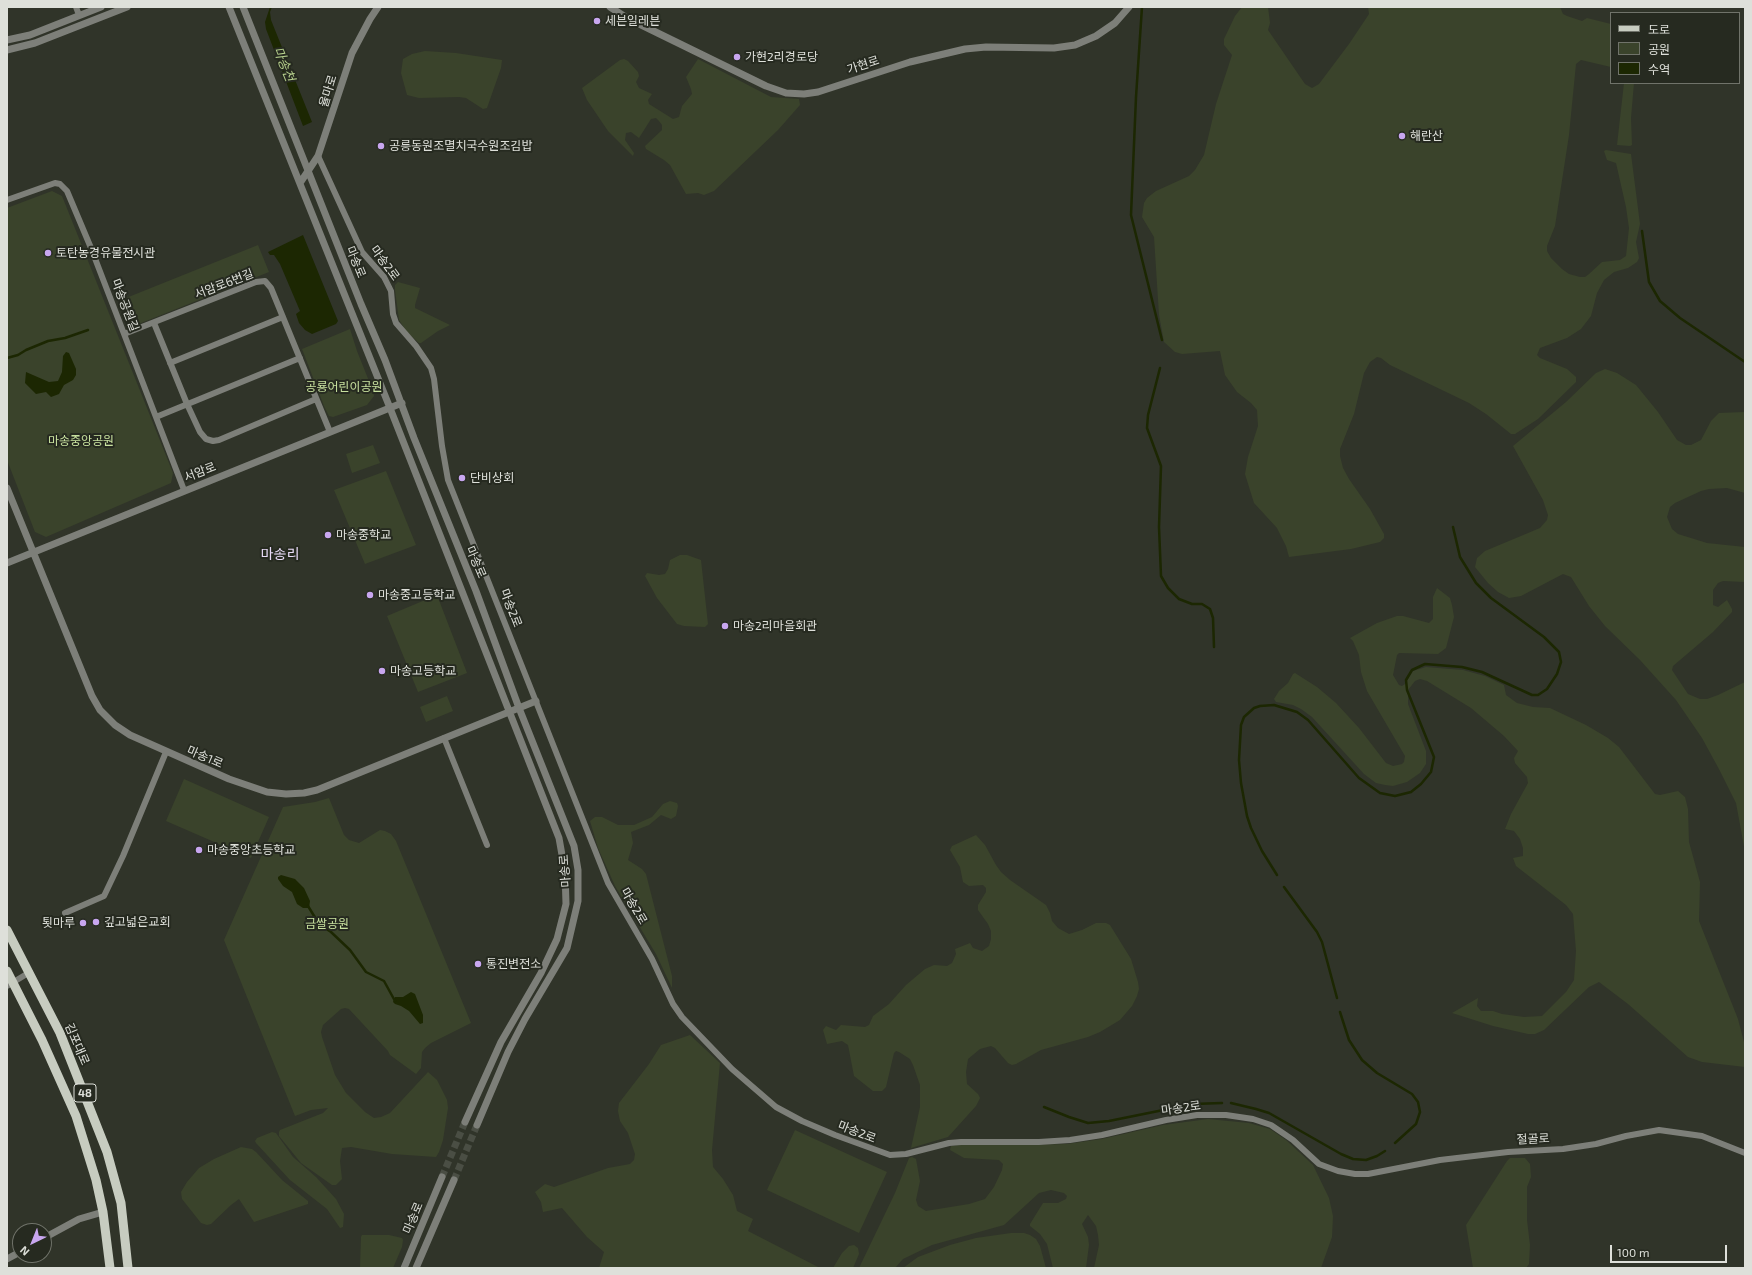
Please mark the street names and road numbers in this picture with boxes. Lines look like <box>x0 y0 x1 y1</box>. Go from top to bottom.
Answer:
street label: 가현로 <box>845 53 881 77</box>
street label: 율마로 <box>316 73 340 109</box>
street label: 마송2로 <box>367 243 403 283</box>
street label: 마송로 <box>343 244 369 280</box>
street label: 서암로6번길 <box>192 266 256 302</box>
street label: 마송공원길 <box>108 277 142 333</box>
street label: 서암로 <box>182 459 218 485</box>
street label: 마송로 <box>463 544 489 580</box>
street label: 마송2로 <box>497 587 525 629</box>
street label: 마송1로 <box>185 743 225 771</box>
street label: 마송로 <box>557 854 573 888</box>
street label: 마송2로 <box>618 885 650 927</box>
street label: 김포대로 <box>62 1021 92 1067</box>
road number: 48 <box>74 1084 96 1102</box>
street label: 마송2로 <box>1160 1098 1202 1118</box>
street label: 마송2로 <box>836 1118 878 1146</box>
street label: 절골로 <box>1516 1131 1550 1147</box>
street label: 마송로 <box>400 1200 426 1236</box>

